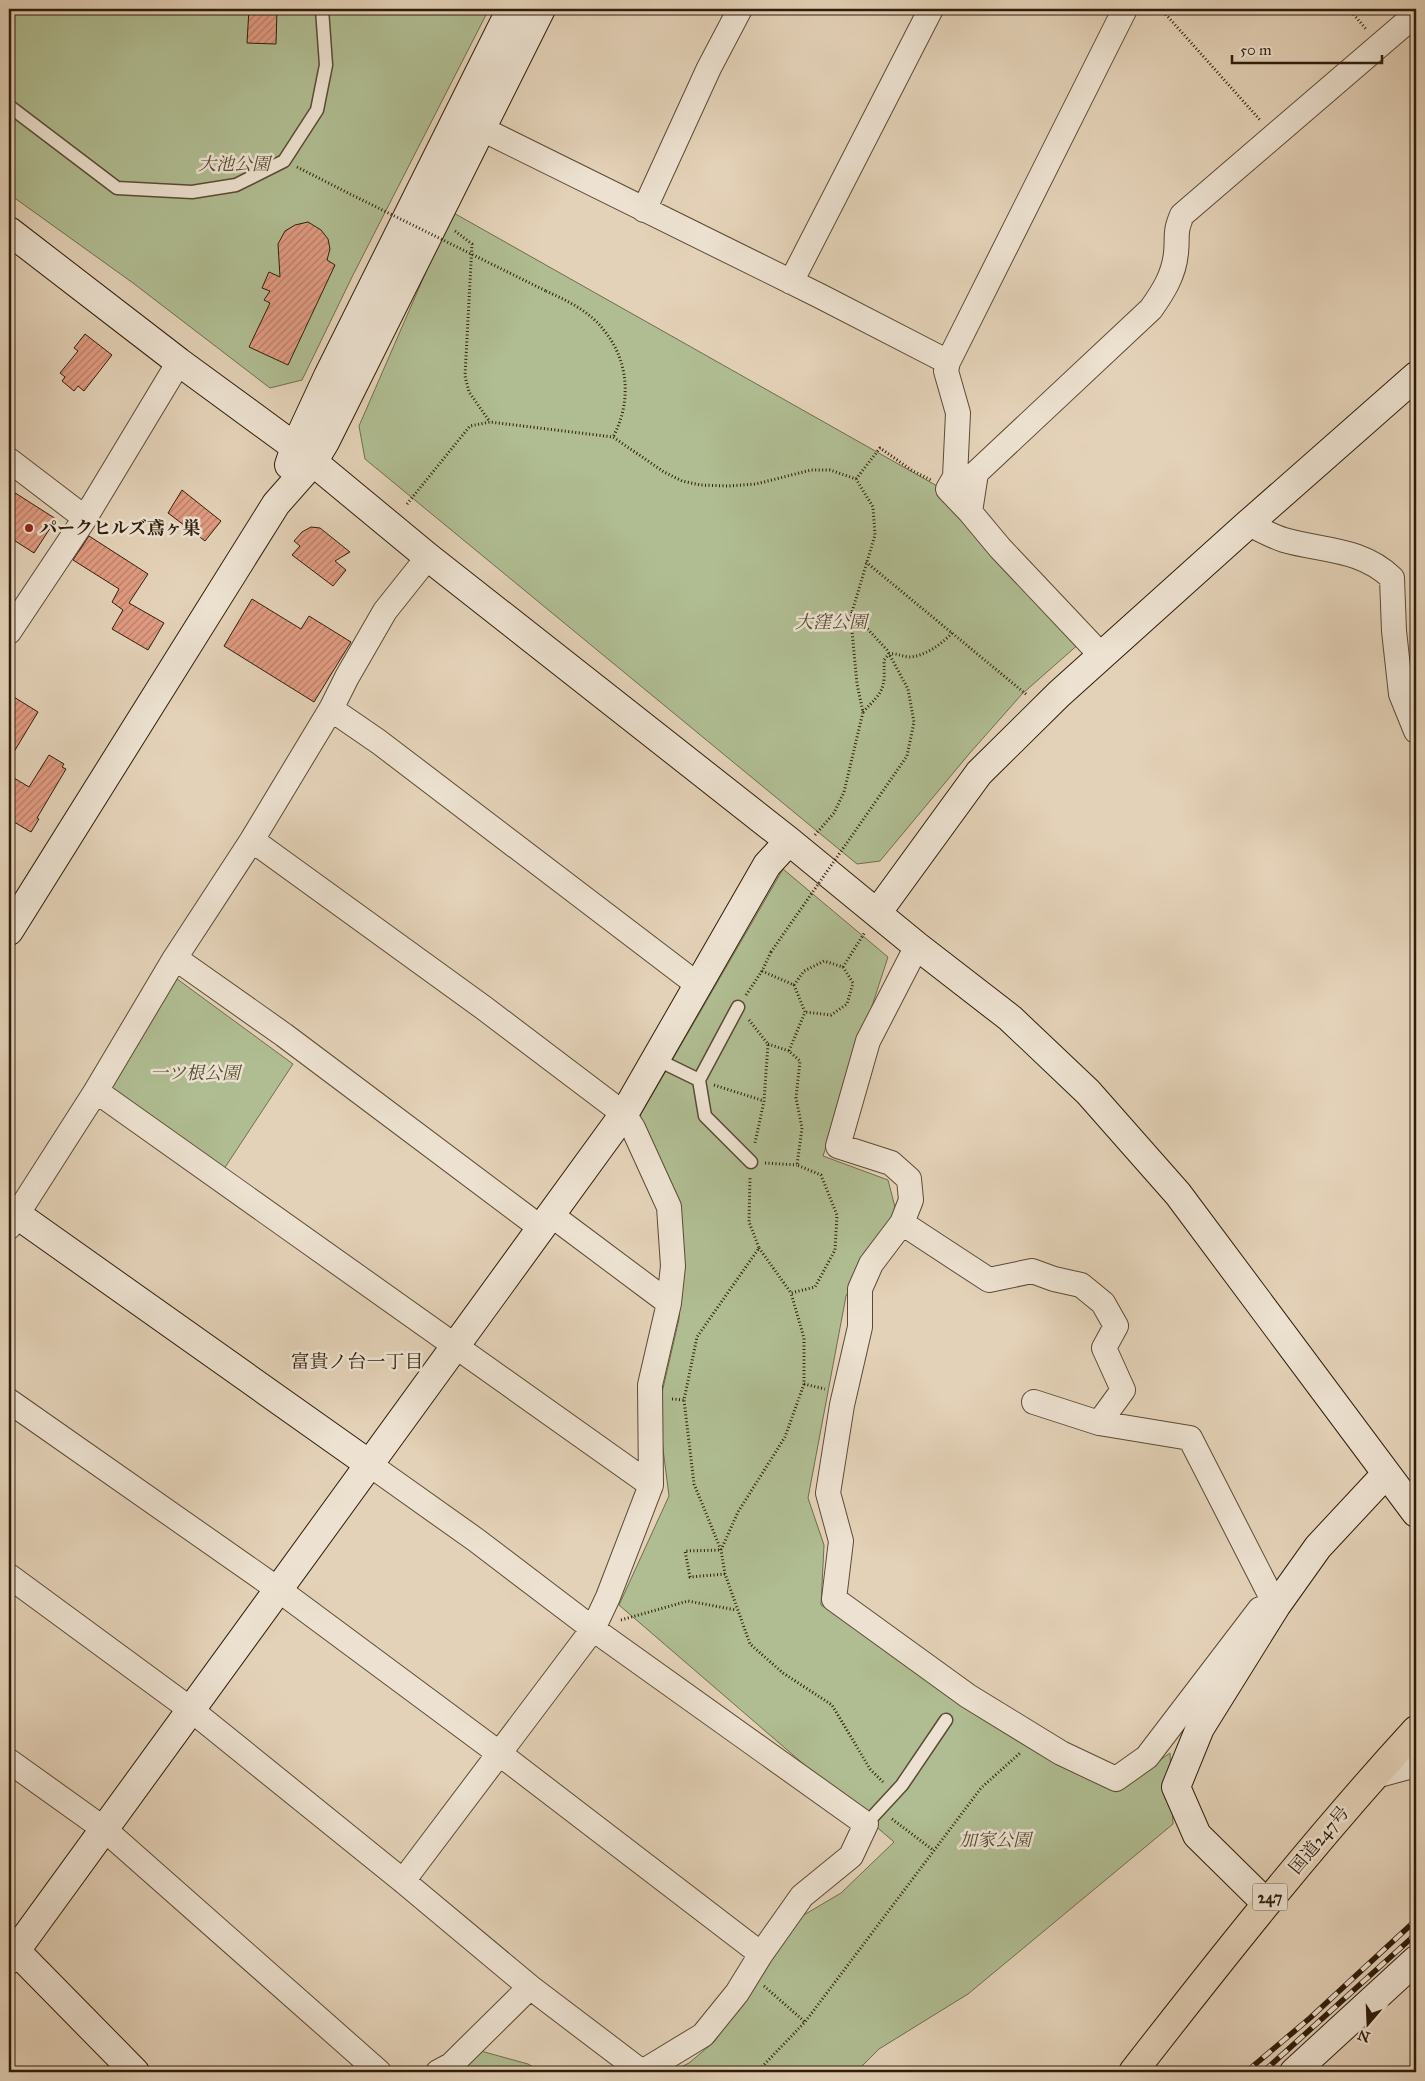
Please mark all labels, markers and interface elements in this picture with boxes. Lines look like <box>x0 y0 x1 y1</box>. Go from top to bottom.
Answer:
scale bar <box>1232 32 1382 64</box>
text: 50 m <box>1240 41 1272 59</box>
park label: 大池公園 <box>198 153 273 175</box>
place label: パークヒルズ鳶ヶ巣 <box>39 517 200 539</box>
marker: パークヒルズ鳶ヶ巣 <box>23 522 35 534</box>
park label: 大窪公園 <box>795 611 870 633</box>
park label: 一ツ根公園 <box>150 1062 243 1084</box>
district label: 富貴ノ台一丁目 <box>290 1350 424 1373</box>
street label: 国道247号 <box>1284 1802 1354 1878</box>
park label: 加家公園 <box>959 1829 1034 1851</box>
road number: 247 <box>1252 1884 1288 1910</box>
north arrow <box>1342 1998 1392 2048</box>
text: N <box>1355 2026 1372 2046</box>

